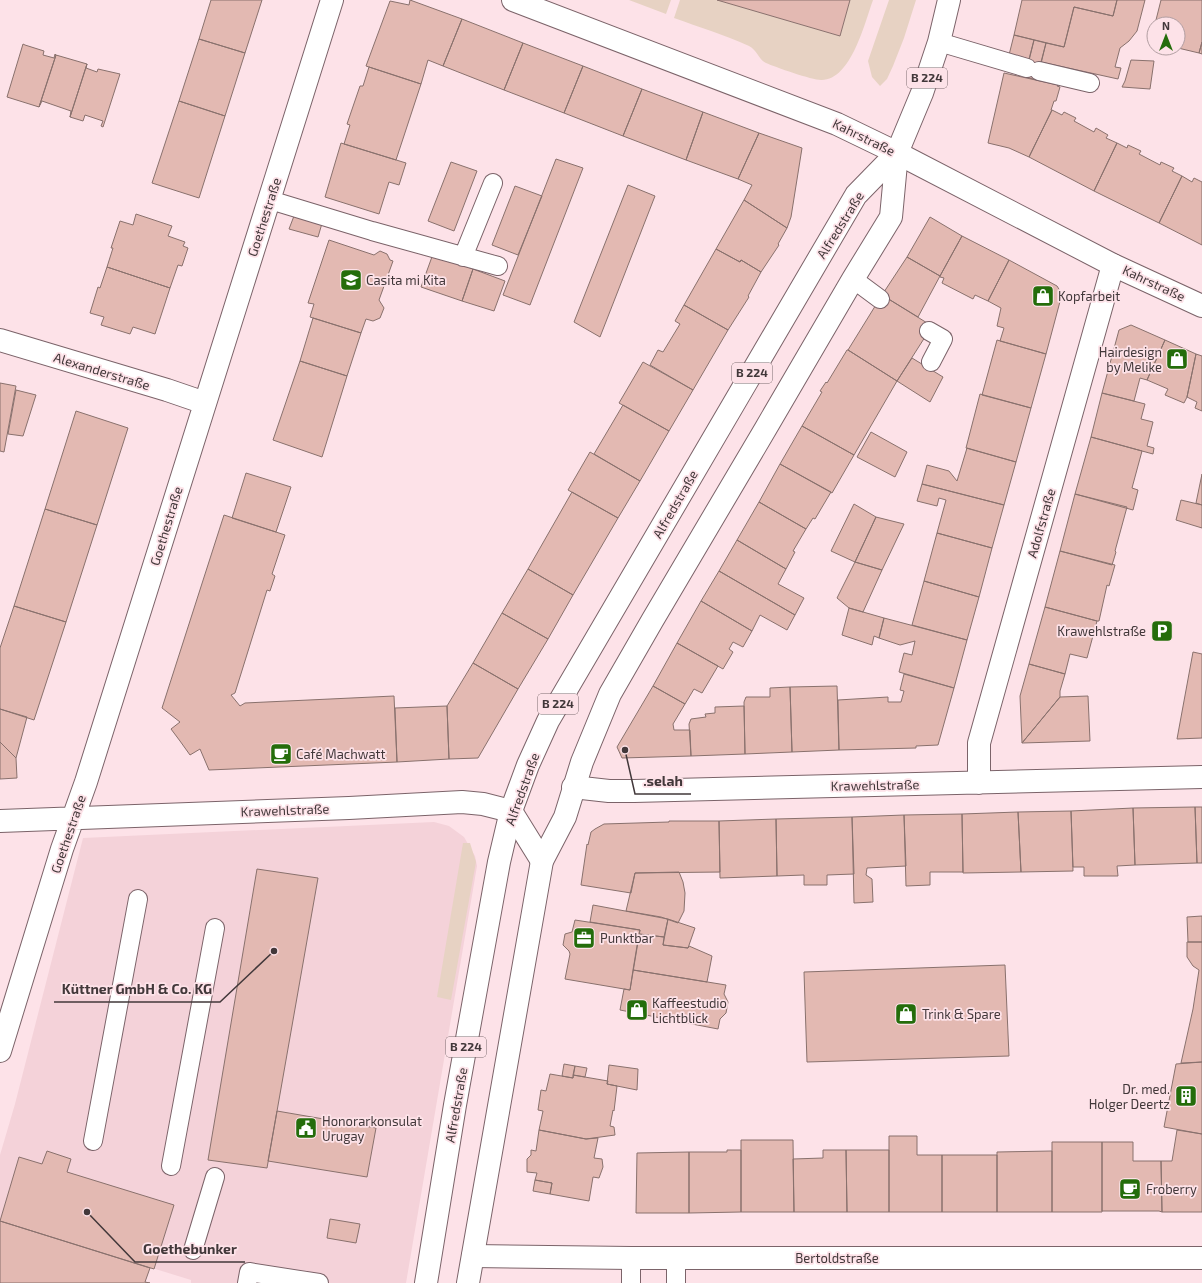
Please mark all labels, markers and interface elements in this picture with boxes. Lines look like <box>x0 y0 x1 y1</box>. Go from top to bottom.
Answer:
north arrow <box>1146 16 1186 56</box>
text: N <box>1162 19 1170 32</box>
road number: B 224 <box>907 68 947 88</box>
street label: Kahrstraße <box>830 115 898 159</box>
street label: Goethestraße <box>244 176 284 258</box>
street label: Alfredstraße <box>813 189 867 261</box>
street label: Kahrstraße <box>1120 262 1188 304</box>
school or university icon: Casita mi Kita <box>338 267 364 293</box>
place label: Casita mi Kita <box>366 272 446 288</box>
shop icon: Kopfarbeit <box>1030 283 1056 309</box>
place label: Kopfarbeit <box>1058 288 1120 304</box>
place label: Hairdesign by Melike <box>1099 344 1162 375</box>
shop icon: Hairdesign by Melike <box>1164 346 1190 372</box>
street label: Alexanderstraße <box>52 349 152 393</box>
road number: B 224 <box>732 363 772 383</box>
street label: Alfredstraße <box>649 467 701 541</box>
street label: Goethestraße <box>146 485 186 567</box>
street label: Adolfstraße <box>1023 486 1059 559</box>
parking icon: Krawehlstraße <box>1149 618 1175 644</box>
place label: Krawehlstraße <box>1057 623 1146 639</box>
road number: B 224 <box>538 694 578 714</box>
cafe icon: Café Machwatt <box>268 741 294 767</box>
place label: Café Machwatt <box>296 746 385 762</box>
street label: Alfredstraße <box>501 751 543 827</box>
callout: .selah <box>635 768 691 794</box>
text: .selah <box>643 772 683 789</box>
street label: Krawehlstraße <box>830 776 920 794</box>
street label: Goethestraße <box>47 793 89 875</box>
street label: Krawehlstraße <box>240 800 330 820</box>
office icon: Punktbar <box>571 925 597 951</box>
place label: Punktbar <box>600 930 654 946</box>
callout: Küttner GmbH & Co. KG <box>54 976 220 1002</box>
text: Küttner GmbH & Co. KG <box>62 980 212 997</box>
place label: Kaffeestudio Lichtblick <box>652 995 727 1026</box>
shop icon: Kaffeestudio Lichtblick <box>624 997 650 1023</box>
shop icon: Trink & Spare <box>893 1001 919 1027</box>
place label: Trink & Spare <box>922 1006 1001 1022</box>
road number: B 224 <box>446 1037 486 1057</box>
street label: Alfredstraße <box>442 1066 470 1144</box>
place label: Dr. med. Holger Deertz <box>1089 1081 1170 1112</box>
building icon: Dr. med. Holger Deertz <box>1173 1083 1199 1109</box>
place label: Honorarkonsulat Urugay <box>322 1113 422 1144</box>
public building icon: Honorarkonsulat Urugay <box>293 1115 319 1141</box>
cafe icon: Froberry <box>1117 1176 1143 1202</box>
place label: Froberry <box>1146 1181 1197 1197</box>
callout: Goethebunker <box>135 1236 245 1262</box>
text: Goethebunker <box>143 1240 237 1257</box>
street label: Bertoldstraße <box>795 1250 879 1266</box>

